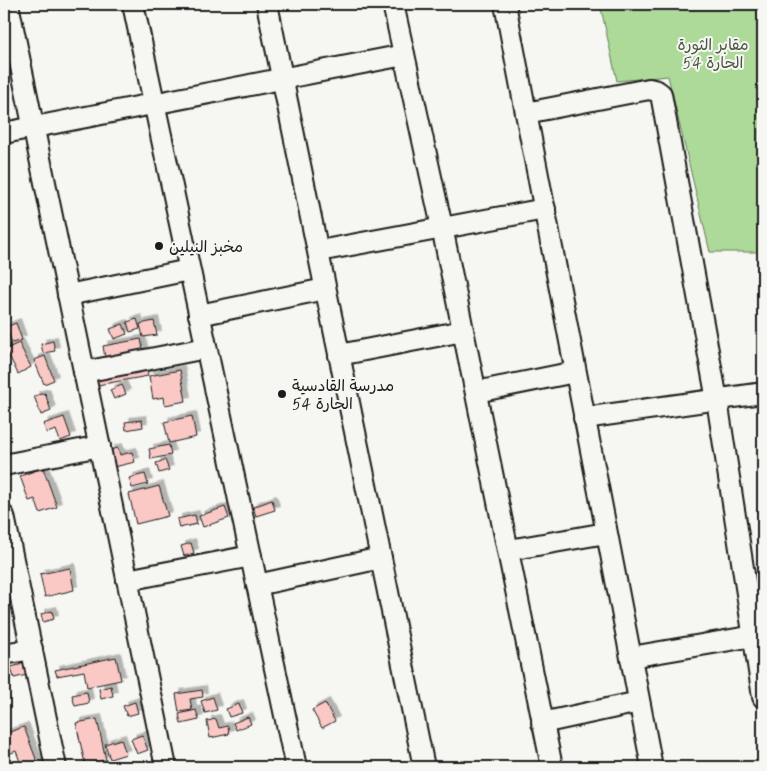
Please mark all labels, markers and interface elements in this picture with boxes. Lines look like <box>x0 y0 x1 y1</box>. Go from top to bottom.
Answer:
park label: مقابر الثورة الحارة 54 <box>677 35 749 74</box>
place label: مخبز النيلين <box>169 237 243 258</box>
marker: مخبز النيلين <box>153 240 165 252</box>
place label: مدرسة القادسية الحارة 54 <box>292 376 394 415</box>
marker: مدرسة القادسية الحارة 54 <box>276 388 288 400</box>

